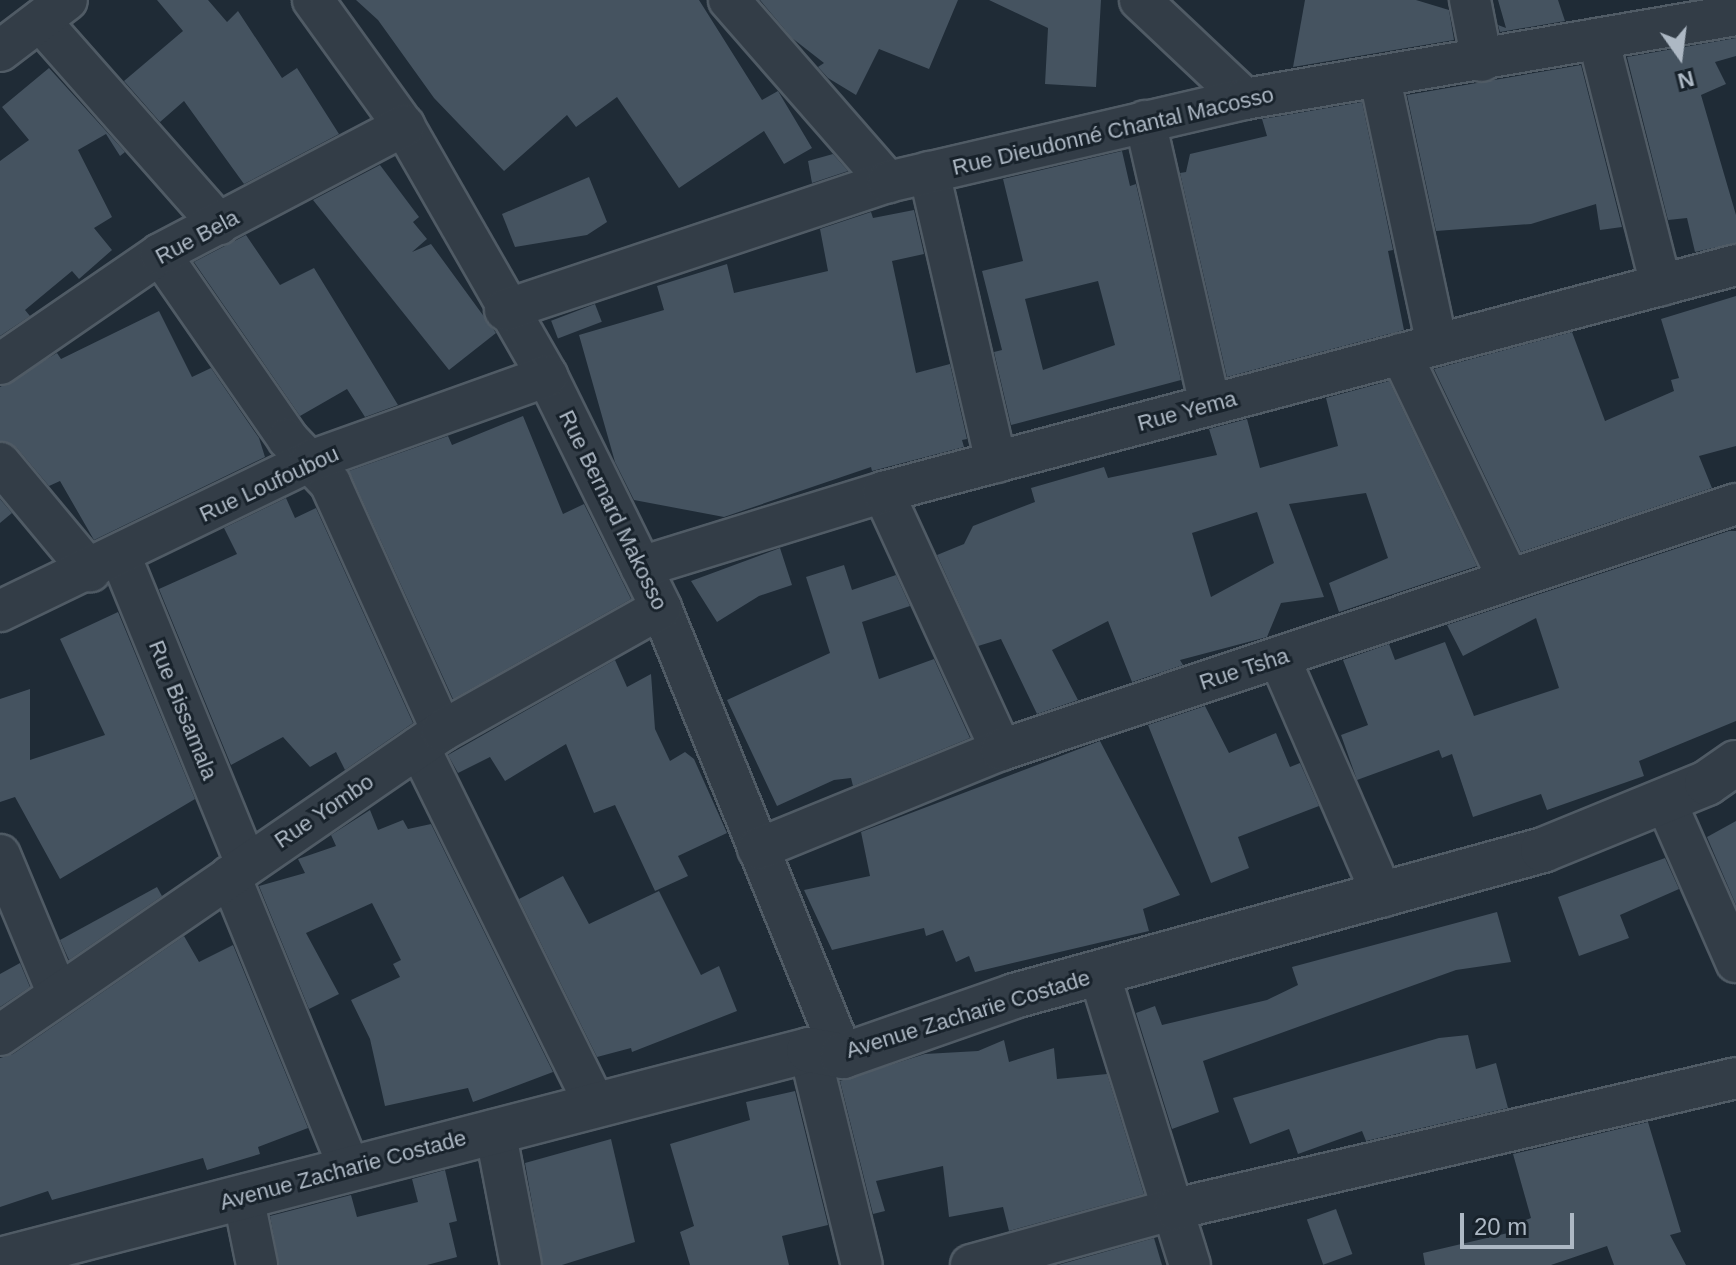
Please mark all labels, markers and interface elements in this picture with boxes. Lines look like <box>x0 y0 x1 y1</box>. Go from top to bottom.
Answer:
north arrow <box>1640 16 1720 96</box>
text: N <box>1675 66 1697 94</box>
street label: Rue Dieudonné Chantal Macosso <box>950 81 1276 181</box>
street label: Rue Bela <box>151 204 243 270</box>
street label: Rue Yema <box>1134 385 1240 437</box>
street label: Rue Bernard Makosso <box>553 406 673 614</box>
street label: Rue Loufoubou <box>195 440 343 528</box>
street label: Rue Bissamala <box>143 636 223 784</box>
street label: Rue Tsha <box>1196 642 1292 696</box>
street label: Rue Yombo <box>269 768 379 854</box>
street label: Avenue Zacharie Costade <box>843 964 1093 1064</box>
street label: Avenue Zacharie Costade <box>217 1124 469 1216</box>
scale bar <box>1464 1197 1578 1247</box>
text: 20 m <box>1474 1213 1527 1240</box>

